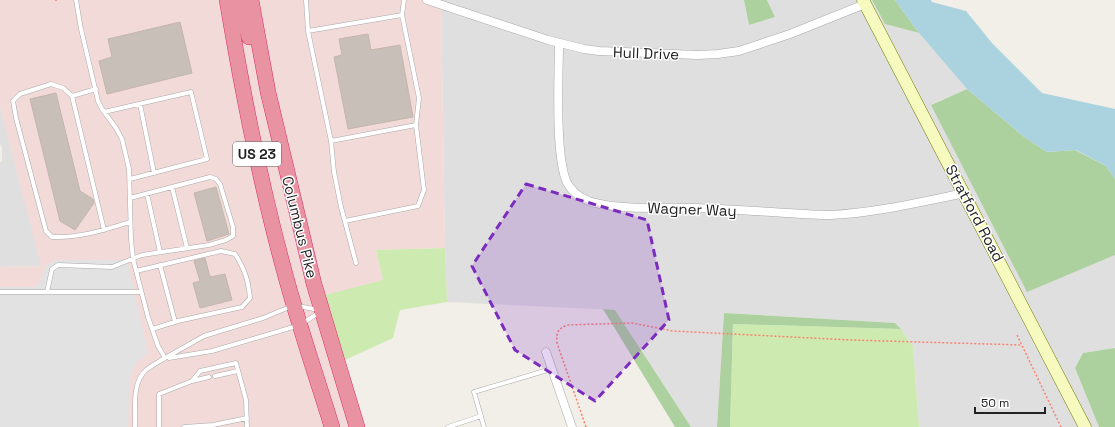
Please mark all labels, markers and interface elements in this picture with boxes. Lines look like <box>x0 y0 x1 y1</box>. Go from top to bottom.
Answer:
street label: Hull Drive <box>613 42 680 64</box>
road number: US 23 <box>233 142 281 166</box>
street label: Stratford Road <box>941 161 1009 265</box>
street label: Columbus Pike <box>278 174 322 280</box>
street label: Wagner Way <box>647 198 737 220</box>
scale bar <box>975 389 1045 415</box>
text: 50 m <box>981 395 1009 411</box>

